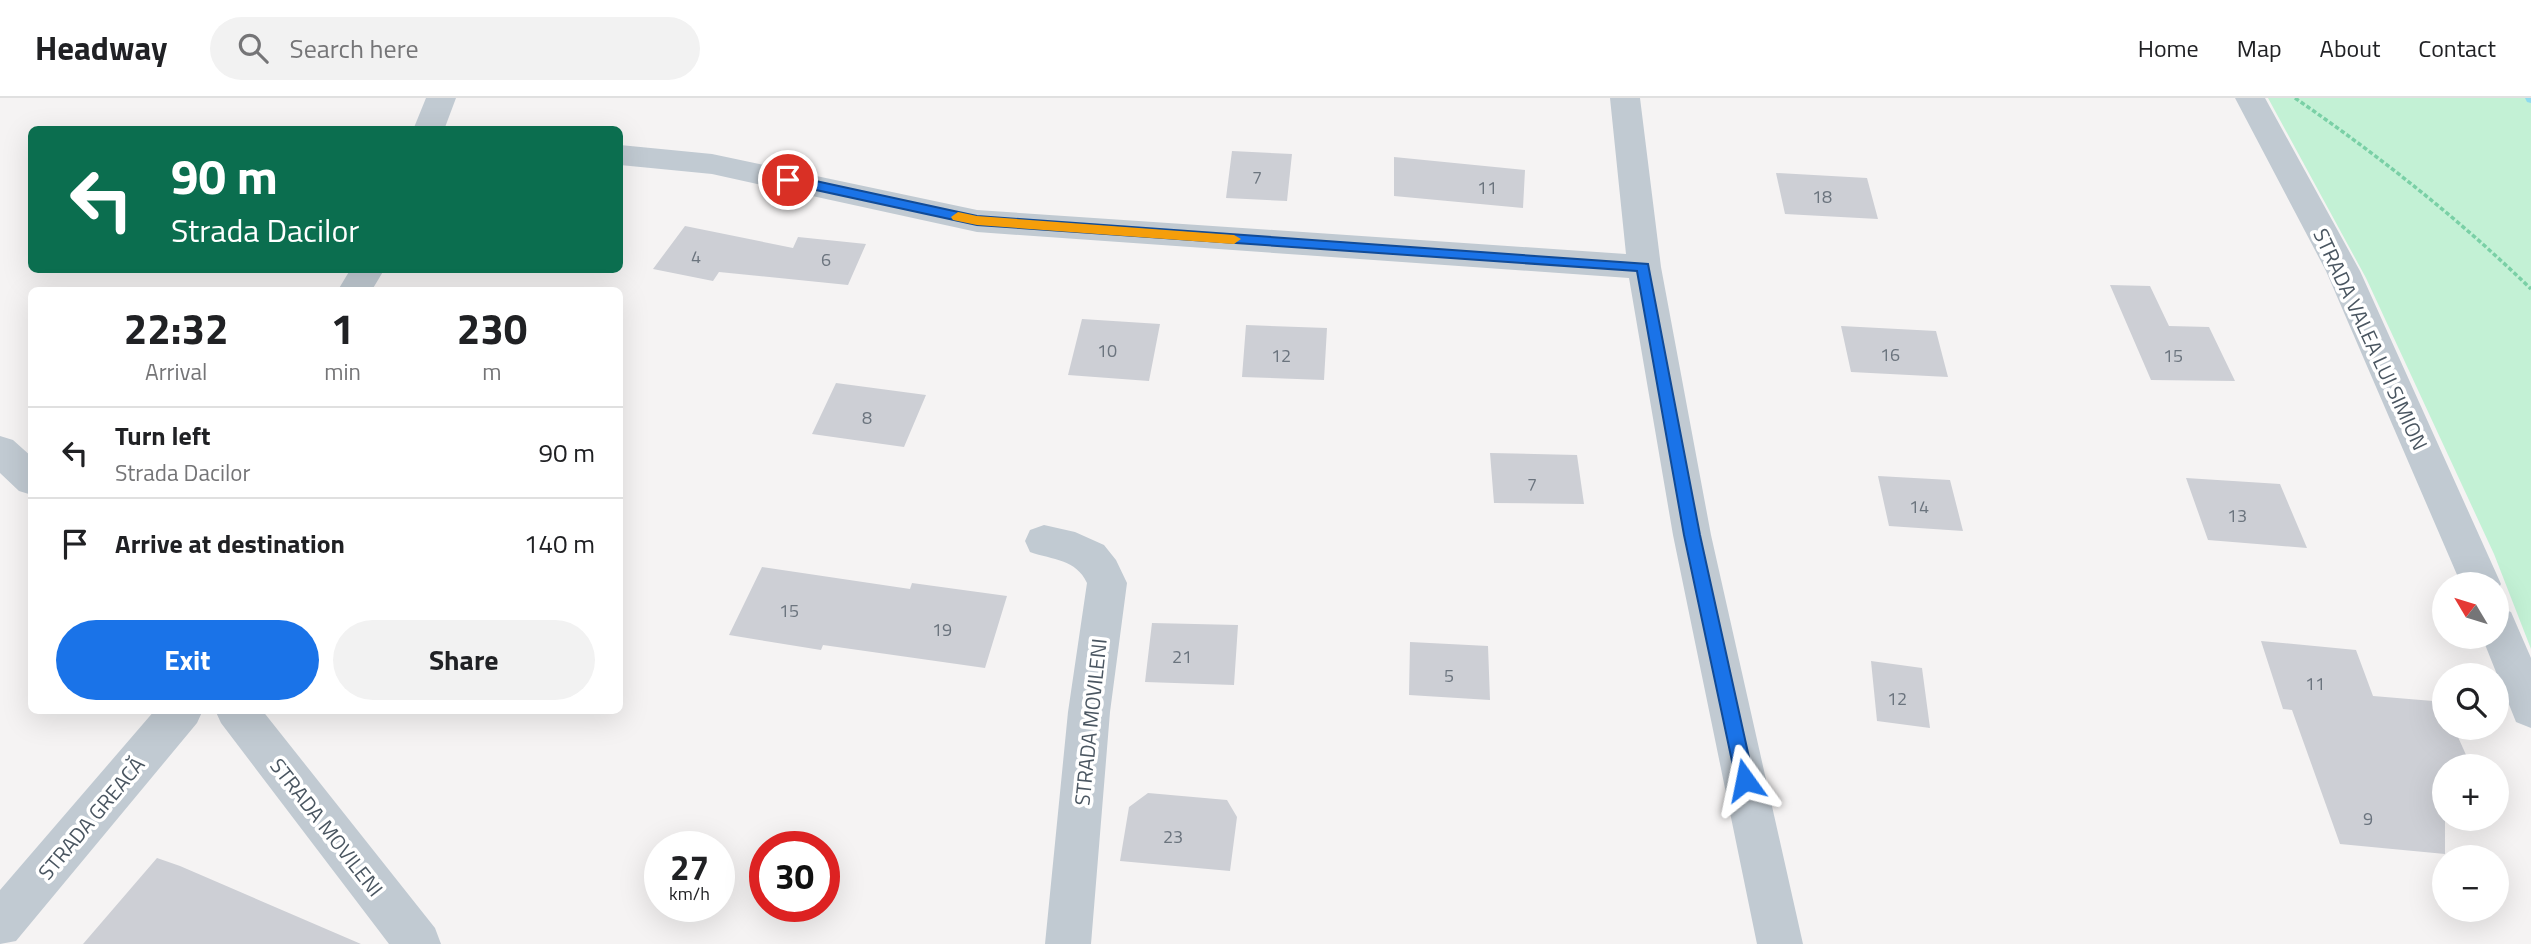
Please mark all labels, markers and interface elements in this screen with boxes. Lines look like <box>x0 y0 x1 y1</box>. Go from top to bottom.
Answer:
search box <box>210 17 700 80</box>
text: Headway <box>35 23 168 73</box>
icon: search <box>234 29 272 67</box>
text: Search here <box>290 29 419 68</box>
text: Home <box>2138 30 2199 66</box>
text: Map <box>2237 30 2282 66</box>
text: About <box>2320 30 2380 66</box>
text: Contact <box>2418 30 2496 66</box>
text: 90 m <box>171 138 278 213</box>
pin <box>758 150 818 210</box>
icon: left <box>56 154 147 245</box>
icon: arrive <box>769 161 807 199</box>
house number: 7 <box>1252 164 1262 191</box>
house number: 11 <box>1477 174 1497 201</box>
house number: 18 <box>1812 183 1832 210</box>
text: Strada Dacilor <box>171 206 359 254</box>
street label: STRADA VALEA LUI SIMION <box>2305 223 2437 455</box>
house number: 4 <box>691 243 701 270</box>
house number: 6 <box>821 246 831 273</box>
text: 22:32 <box>124 296 229 360</box>
text: 1 <box>331 296 354 360</box>
text: 230 <box>457 296 527 360</box>
house number: 10 <box>1097 337 1117 364</box>
house number: 16 <box>1880 341 1900 368</box>
house number: 12 <box>1271 342 1291 369</box>
house number: 15 <box>2163 342 2183 369</box>
text: Arrival <box>145 354 207 389</box>
text: min <box>324 354 361 389</box>
text: m <box>482 354 502 389</box>
house number: 8 <box>862 404 872 431</box>
text: Turn left <box>115 416 210 455</box>
text: 90 m <box>538 433 595 472</box>
icon: left <box>56 434 94 472</box>
text: Strada Dacilor <box>115 455 250 490</box>
house number: 7 <box>1527 471 1537 498</box>
house number: 14 <box>1909 493 1929 520</box>
house number: 13 <box>2227 502 2247 529</box>
text: Arrive at destination <box>115 524 345 563</box>
text: 140 m <box>524 524 595 563</box>
icon: arrive <box>56 525 94 563</box>
north arrow <box>2432 572 2510 649</box>
map controls <box>2432 572 2509 922</box>
house number: 15 <box>779 597 799 624</box>
house number: 19 <box>932 616 952 643</box>
button: Exit <box>56 620 319 700</box>
button: Share <box>333 620 595 700</box>
street label: STRADA MOVILENI <box>1065 637 1115 807</box>
house number: 21 <box>1172 643 1192 670</box>
house number: 5 <box>1444 662 1454 689</box>
button: search <box>2432 663 2509 740</box>
house number: 11 <box>2305 670 2325 697</box>
house number: 12 <box>1887 685 1907 712</box>
position arrow <box>1708 743 1782 817</box>
street label: STRADA GREACĂ <box>30 749 152 886</box>
street label: STRADA MOVILENI <box>263 751 391 903</box>
button: + <box>2432 754 2509 831</box>
house number: 9 <box>2363 805 2373 832</box>
house number: 23 <box>1163 823 1183 850</box>
speed limit sign: 30 <box>749 831 840 922</box>
text: 27 <box>670 840 709 894</box>
button: − <box>2432 845 2509 922</box>
text: km/h <box>669 880 710 907</box>

